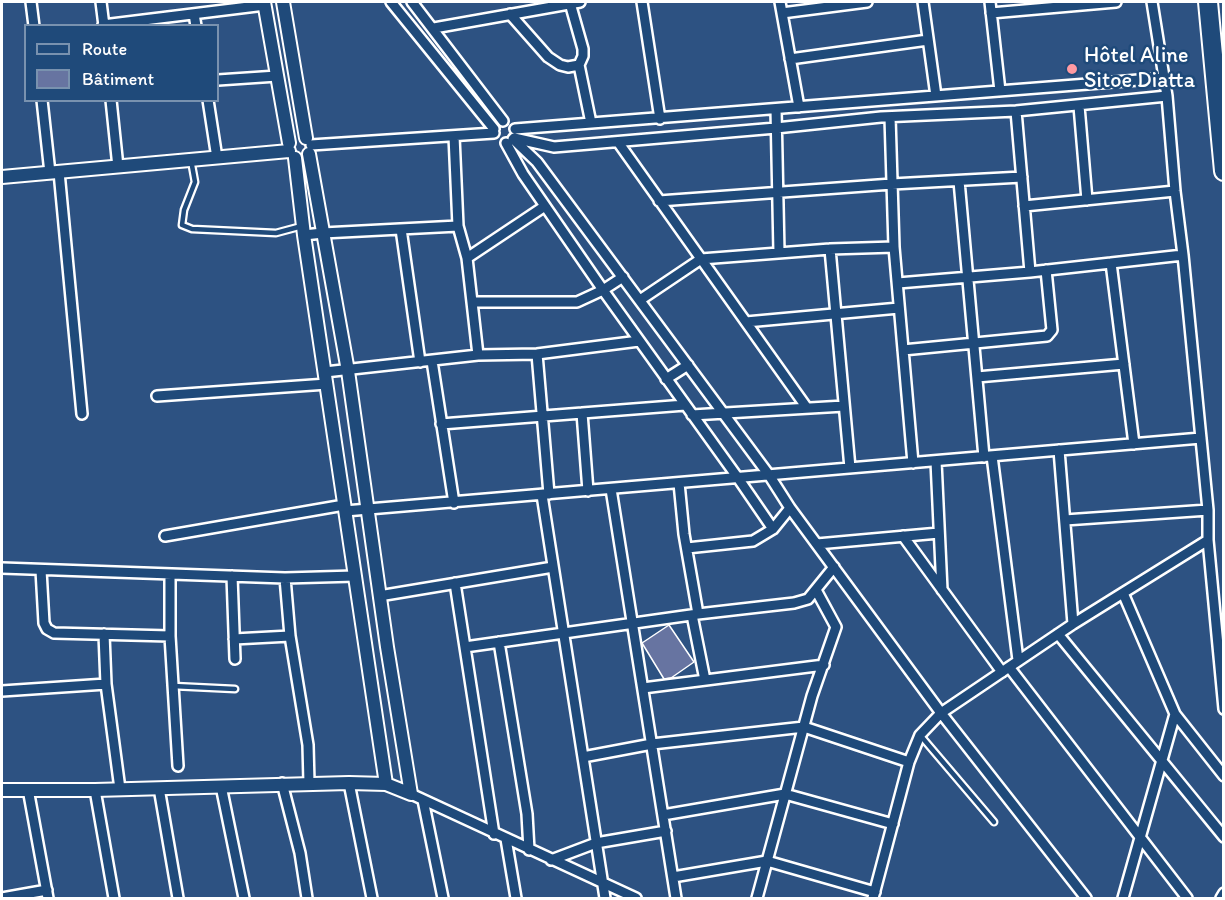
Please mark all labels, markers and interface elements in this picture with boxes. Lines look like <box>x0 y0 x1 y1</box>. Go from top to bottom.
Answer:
legend <box>24 24 219 102</box>
text: Route <box>82 38 127 60</box>
place label: Hôtel Aline Sitoe Diatta <box>1084 43 1195 94</box>
marker: Hôtel Aline Sitoe Diatta <box>1065 62 1079 76</box>
text: Bâtiment <box>82 68 154 90</box>

